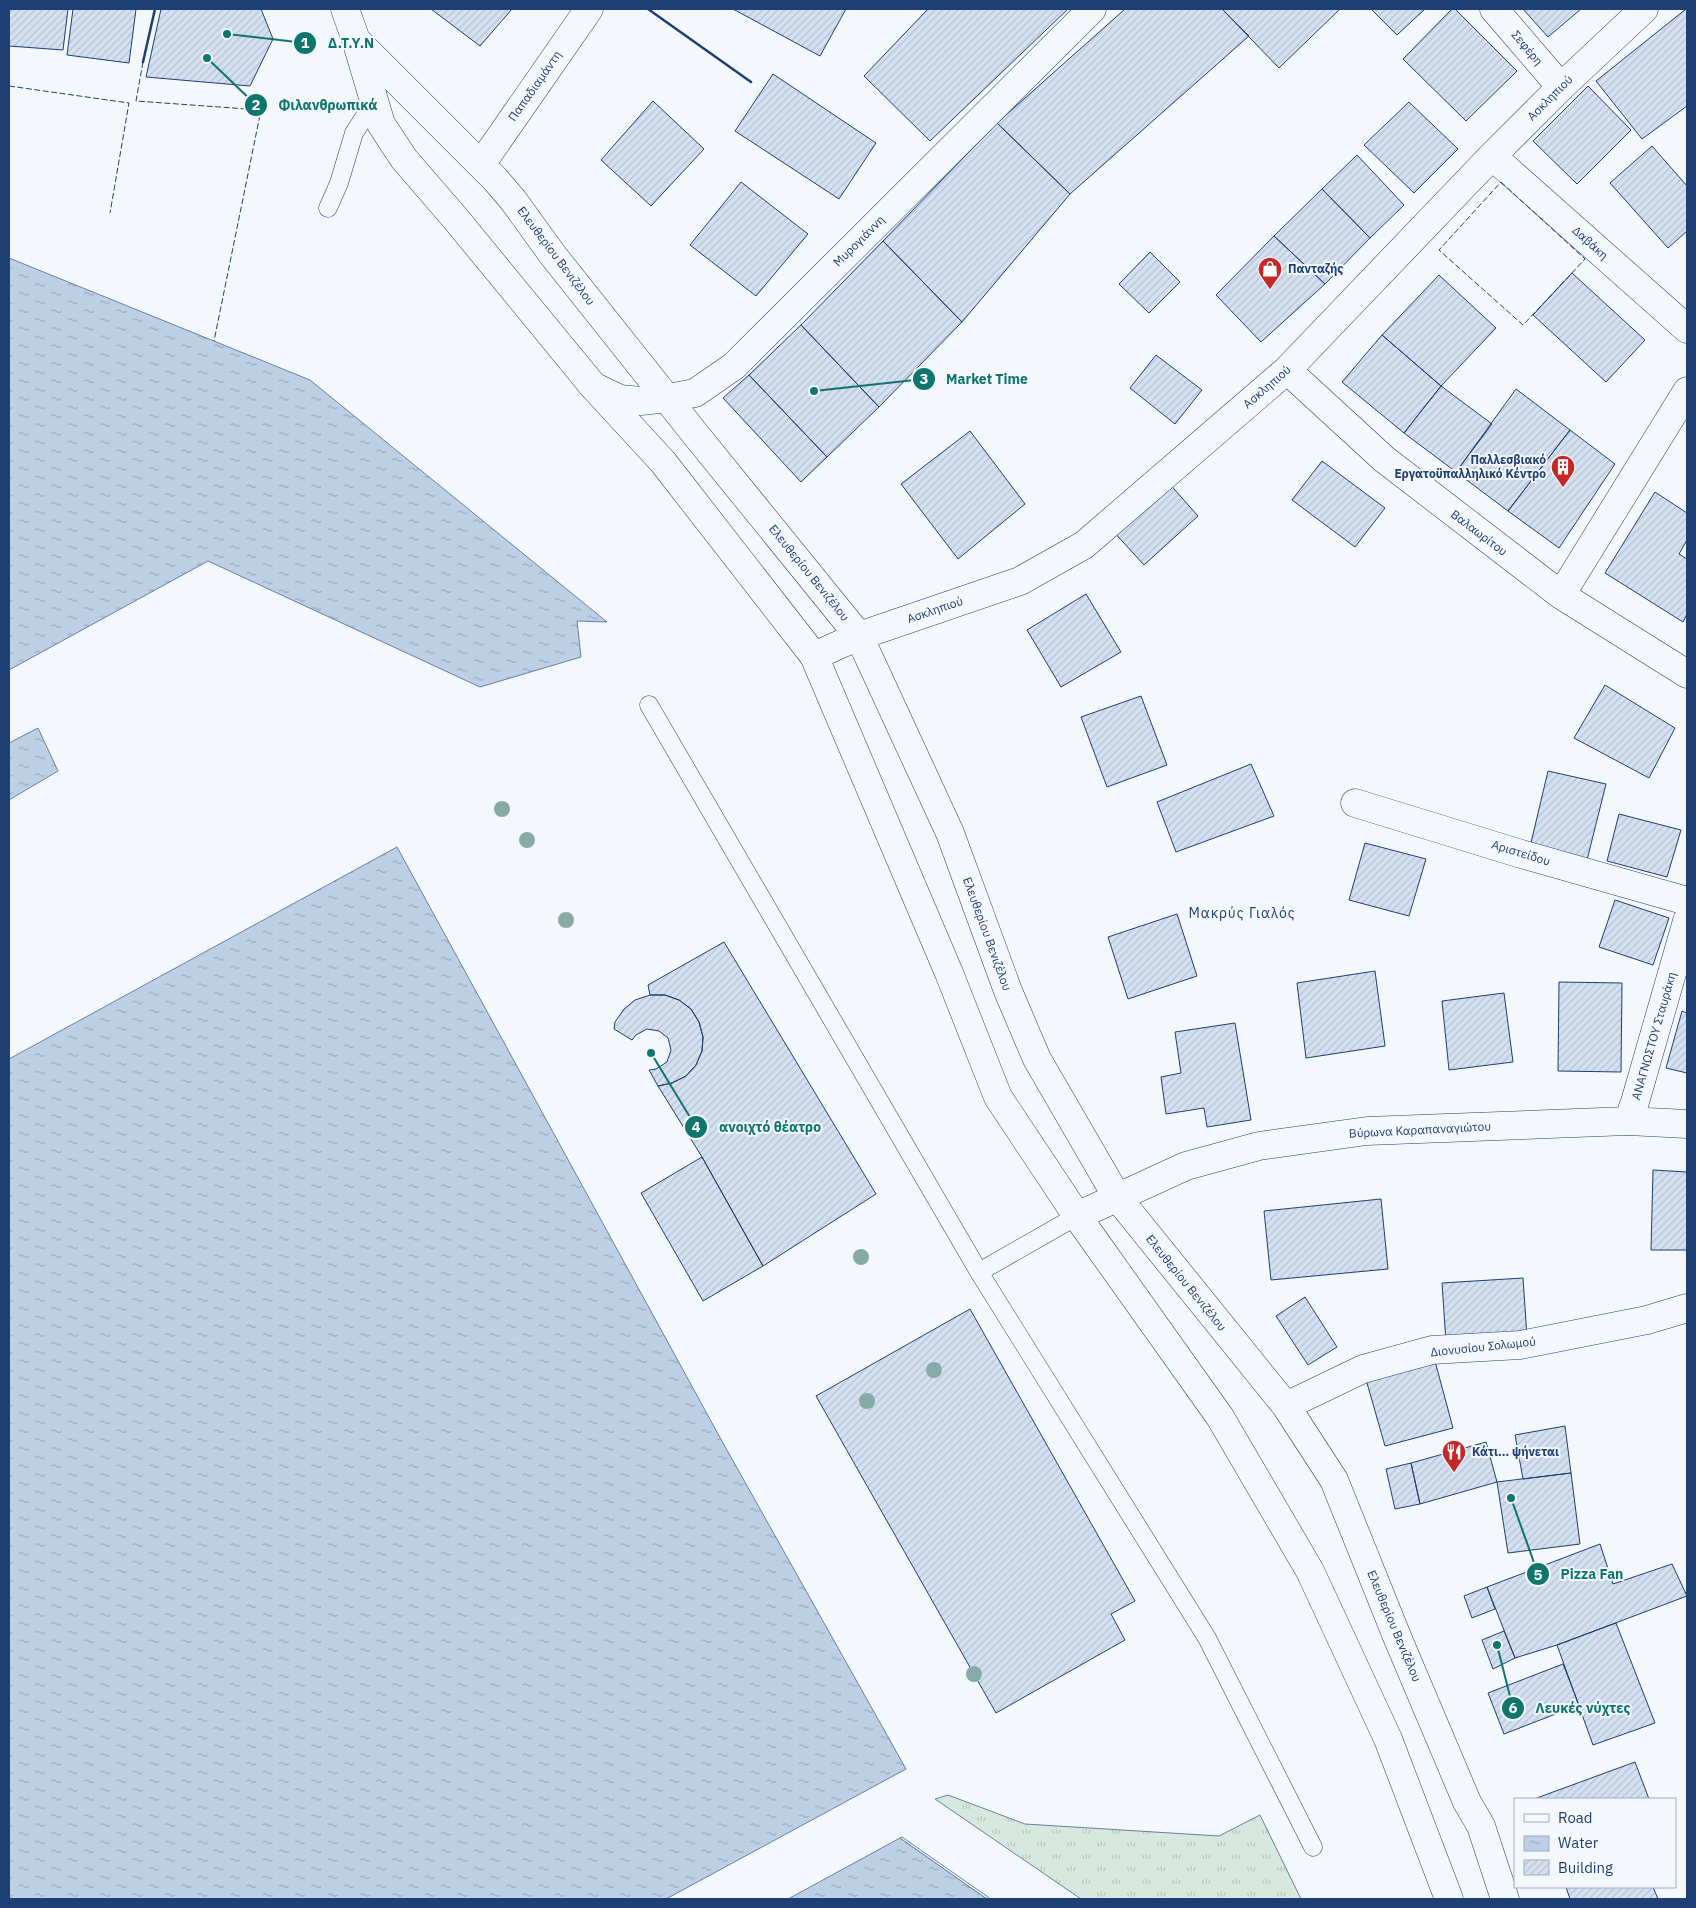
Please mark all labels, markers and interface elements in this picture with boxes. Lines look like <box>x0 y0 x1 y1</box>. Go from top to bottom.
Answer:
street label: Σεφέρη <box>1508 27 1546 68</box>
callout: Δ.Τ.Υ.Ν <box>293 29 384 58</box>
text: 1 <box>300 33 310 52</box>
text: Δ.Τ.Υ.Ν <box>328 34 374 52</box>
street label: Παπαδιαμάντη <box>505 48 564 124</box>
street label: Ασκληπιού <box>1524 72 1576 124</box>
callout: Φιλανθρωπικά <box>243 90 387 119</box>
text: 2 <box>251 95 261 114</box>
text: Φιλανθρωπικά <box>279 96 377 114</box>
street label: Ελευθερίου Βενιζέλου <box>514 203 598 308</box>
street label: Μυρογιάννη <box>830 212 887 269</box>
street label: Δαβάκη <box>1569 223 1611 263</box>
shop icon: Πανταζής <box>1257 256 1283 290</box>
place label: Πανταζής <box>1288 261 1343 276</box>
street label: Ασκληπιού <box>1240 362 1294 411</box>
callout: Market Time <box>911 364 1038 393</box>
text: 3 <box>919 369 929 388</box>
text: Market Time <box>946 370 1028 388</box>
place label: Παλλεσβιακό Εργατοϋπαλληλικό Κέντρο <box>1395 452 1546 481</box>
building icon: Παλλεσβιακό Εργατοϋπαλληλικό Κέντρο <box>1550 454 1576 488</box>
street label: Βαλαωρίτου <box>1448 506 1511 559</box>
street label: Ελευθερίου Βενιζέλου <box>766 521 853 624</box>
street label: Ασκληπιού <box>905 593 965 626</box>
street label: Αριστείδου <box>1490 836 1552 869</box>
street label: Ελευθερίου Βενιζέλου <box>960 875 1015 993</box>
district label: Μακρύς Γιαλός <box>1188 904 1296 922</box>
street label: ΑΝΑΓΝΩΣΤΟΥ Σταυράκη <box>1628 970 1679 1102</box>
callout: ανοιχτό θέατρο <box>684 1113 831 1142</box>
text: 4 <box>691 1117 701 1136</box>
text: ανοιχτό θέατρο <box>719 1118 821 1136</box>
street label: Βύρωνα Καραπαναγιώτου <box>1348 1118 1491 1141</box>
street label: Ελευθερίου Βενιζέλου <box>1143 1231 1230 1334</box>
street label: Διονυσίου Σολωμού <box>1429 1333 1537 1360</box>
restaurant icon: Κάτι... ψήνεται <box>1441 1439 1467 1473</box>
place label: Κάτι... ψήνεται <box>1472 1444 1559 1459</box>
callout: Pizza Fan <box>1525 1560 1633 1589</box>
text: 5 <box>1533 1565 1543 1584</box>
text: Pizza Fan <box>1561 1565 1623 1583</box>
street label: Ελευθερίου Βενιζέλου <box>1364 1568 1425 1684</box>
callout: Λευκές νύχτες <box>1500 1693 1641 1722</box>
text: 6 <box>1508 1698 1518 1717</box>
text: Λευκές νύχτες <box>1535 1699 1631 1717</box>
legend <box>1514 1798 1676 1888</box>
text: Road <box>1558 1808 1593 1827</box>
text: Water <box>1558 1833 1599 1852</box>
text: Building <box>1558 1858 1613 1877</box>

